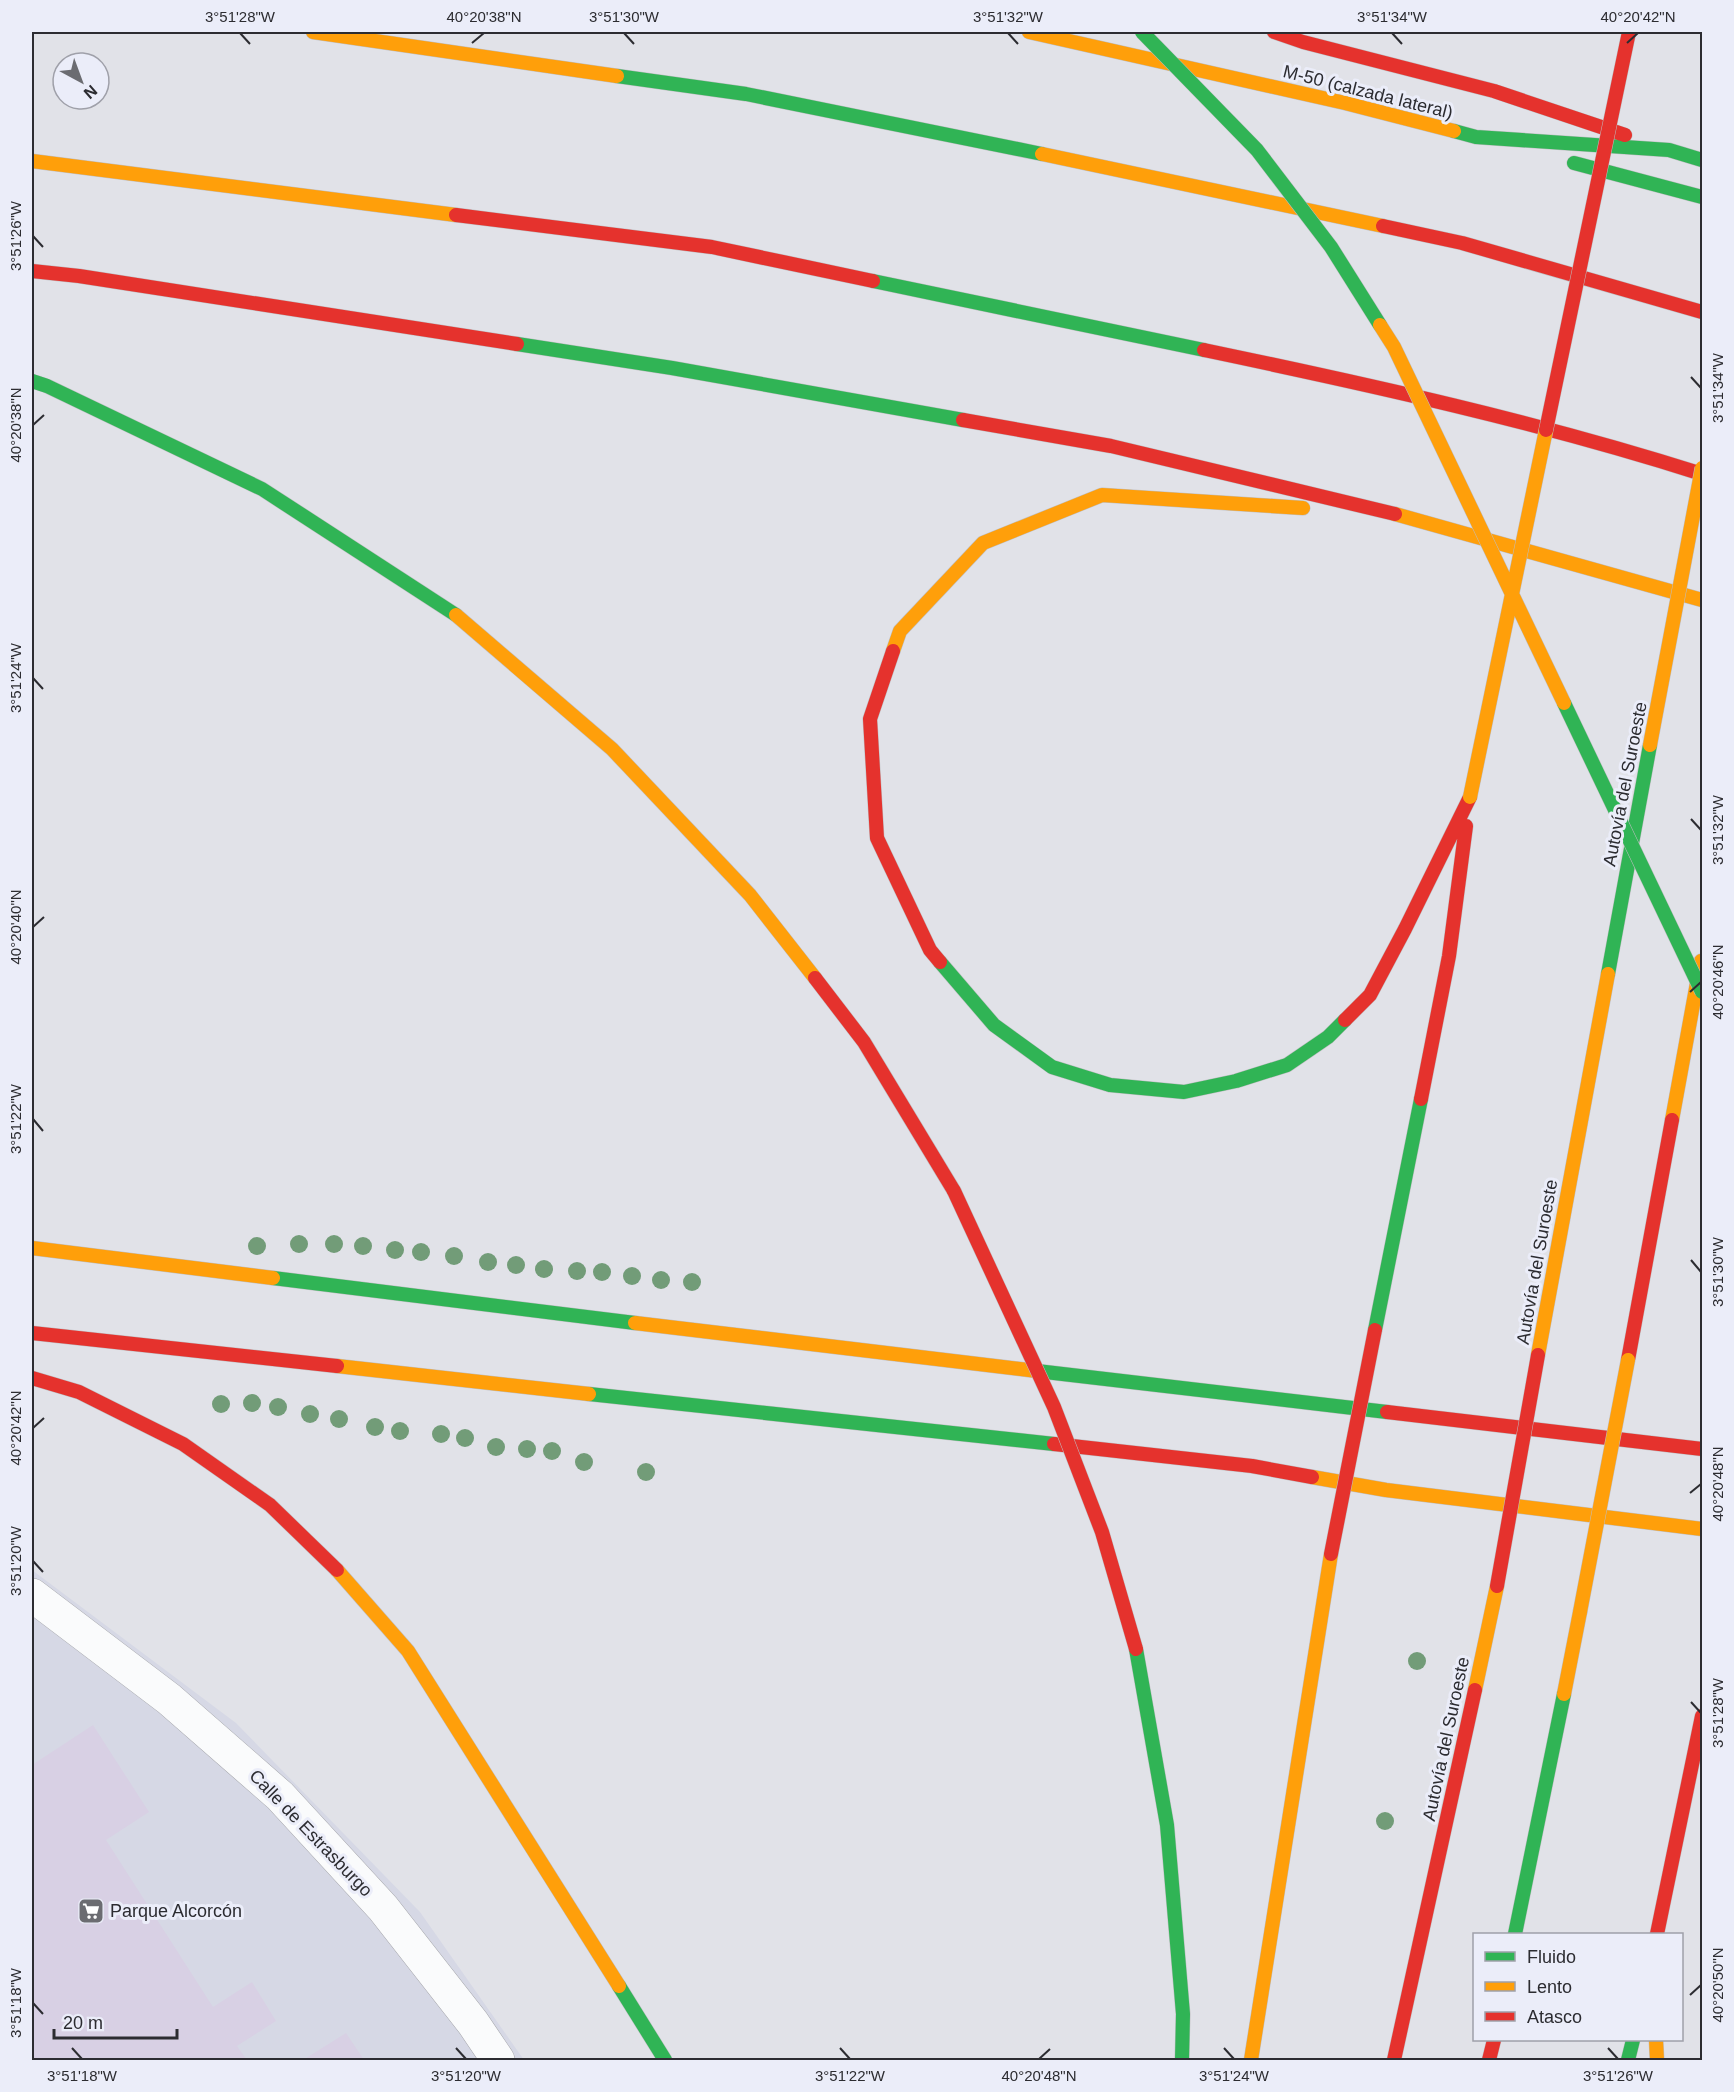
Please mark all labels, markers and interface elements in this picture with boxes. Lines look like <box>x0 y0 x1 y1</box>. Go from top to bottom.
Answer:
text: 3°51'28"W <box>205 8 276 25</box>
text: 40°20'38"N <box>446 8 522 25</box>
text: 3°51'30"W <box>589 8 660 25</box>
text: 3°51'32"W <box>973 8 1044 25</box>
text: 3°51'34"W <box>1357 8 1428 25</box>
text: 40°20'42"N <box>1600 8 1676 25</box>
north arrow <box>51 51 111 111</box>
street label: M-50 (calzada lateral) <box>1281 61 1455 123</box>
text: N <box>81 82 100 102</box>
text: 3°51'26"W <box>7 200 24 271</box>
text: 3°51'34"W <box>1709 352 1726 423</box>
text: 40°20'38"N <box>7 387 24 463</box>
text: 3°51'24"W <box>7 642 24 713</box>
street label: Autovía del Suroeste <box>1599 700 1651 868</box>
text: 3°51'32"W <box>1709 794 1726 865</box>
text: 40°20'40"N <box>7 889 24 965</box>
text: 40°20'46"N <box>1709 944 1726 1020</box>
text: 3°51'22"W <box>7 1083 24 1154</box>
street label: Autovía del Suroeste <box>1513 1178 1561 1346</box>
text: 3°51'30"W <box>1709 1236 1726 1307</box>
text: 40°20'42"N <box>7 1390 24 1466</box>
text: 40°20'48"N <box>1709 1446 1726 1522</box>
text: 3°51'20"W <box>7 1525 24 1596</box>
street label: Autovía del Suroeste <box>1419 1655 1473 1823</box>
text: 3°51'28"W <box>1709 1677 1726 1748</box>
street label: Calle de Estrasburgo <box>245 1766 377 1900</box>
supermarket icon: Parque Alcorcón <box>76 1896 106 1926</box>
place label: Parque Alcorcón <box>110 1901 242 1921</box>
legend <box>1473 1933 1683 2041</box>
text: Fluido <box>1527 1947 1576 1967</box>
text: 40°20'50"N <box>1709 1947 1726 2023</box>
text: 3°51'18"W <box>7 1967 24 2038</box>
text: Lento <box>1527 1977 1572 1997</box>
scale bar <box>54 2002 177 2040</box>
text: Atasco <box>1527 2007 1582 2027</box>
text: 20 m <box>63 2013 103 2033</box>
text: 3°51'18"W <box>47 2067 118 2084</box>
text: 3°51'20"W <box>431 2067 502 2084</box>
text: 3°51'22"W <box>815 2067 886 2084</box>
text: 40°20'48"N <box>1001 2067 1077 2084</box>
text: 3°51'24"W <box>1199 2067 1270 2084</box>
text: 3°51'26"W <box>1583 2067 1654 2084</box>

